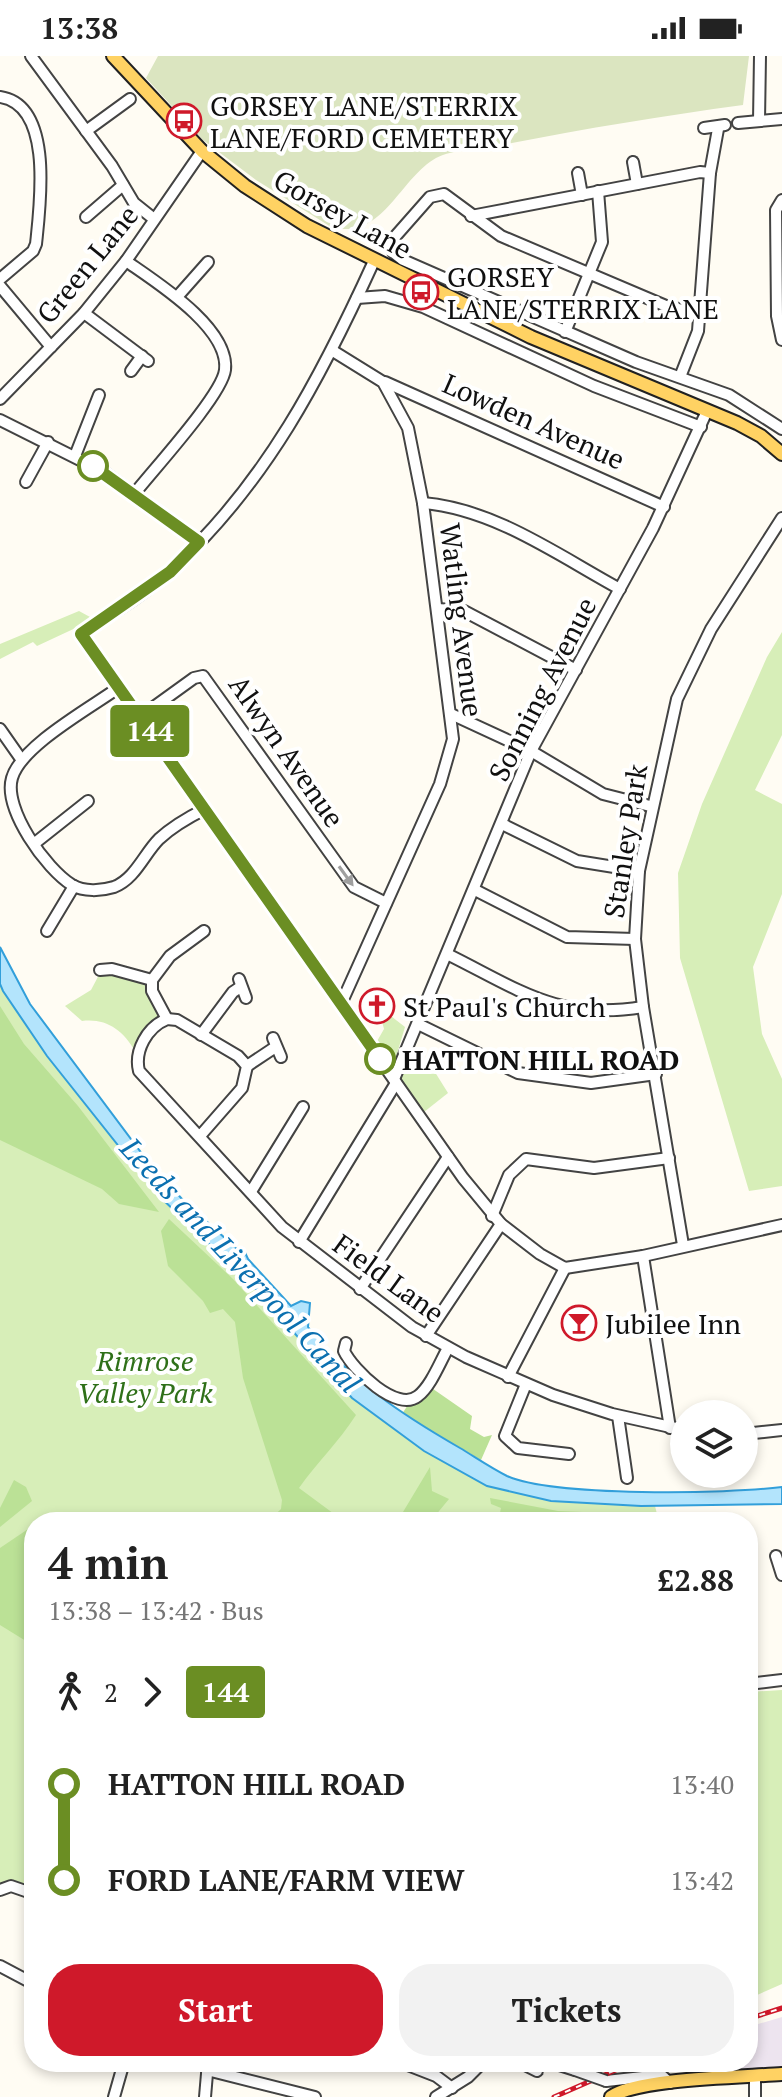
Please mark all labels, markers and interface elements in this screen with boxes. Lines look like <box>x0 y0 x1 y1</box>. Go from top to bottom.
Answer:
text: 13:38 <box>40 8 118 48</box>
place label: GORSEY LANE/STERRIX LANE/FORD CEMETERY <box>210 87 518 156</box>
bus stop icon: GORSEY LANE/STERRIX LANE/FORD CEMETERY <box>165 102 203 140</box>
street label: Gorsey Lane <box>267 161 419 267</box>
street label: Green Lane <box>28 197 146 331</box>
place label: GORSEY LANE/STERRIX LANE <box>447 258 719 327</box>
bus stop icon: GORSEY LANE/STERRIX LANE <box>402 273 440 311</box>
street label: Lowden Avenue <box>437 364 631 478</box>
unlabelled marker <box>78 451 108 481</box>
street label: Watling Avenue <box>432 521 492 719</box>
street label: Sonning Avenue <box>480 591 604 787</box>
street label: Alwyn Avenue <box>221 668 353 834</box>
line badge: 144 <box>104 705 196 757</box>
text: 144 <box>126 712 174 749</box>
street label: Stanley Park <box>595 761 655 921</box>
one-way arrow <box>338 865 354 887</box>
church icon: St Paul's Church <box>358 987 396 1025</box>
place label: St Paul's Church <box>403 988 606 1025</box>
place label: HATTON HILL ROAD <box>402 1041 679 1078</box>
marker: HATTON HILL ROAD <box>365 1044 395 1074</box>
water label: Leeds and Liverpool Canal <box>111 1128 371 1402</box>
street label: Field Lane <box>326 1225 452 1331</box>
bar icon: Jubilee Inn <box>560 1304 598 1342</box>
place label: Jubilee Inn <box>605 1305 741 1342</box>
park label: Rimrose Valley Park <box>77 1342 213 1411</box>
map controls <box>670 1400 758 1488</box>
button: layers <box>670 1400 758 1488</box>
text: 4 min <box>48 1533 168 1592</box>
text: £2.88 <box>657 1560 734 1600</box>
text: 13:38 – 13:42 · Bus <box>48 1593 264 1627</box>
icon: walk <box>48 1670 92 1714</box>
icon: forward <box>130 1670 174 1714</box>
text: 144 <box>202 1673 249 1710</box>
text: 2 <box>104 1675 118 1709</box>
text: HATTON HILL ROAD <box>108 1764 405 1804</box>
text: 13:40 <box>670 1767 734 1801</box>
text: FORD LANE/FARM VIEW <box>108 1860 465 1900</box>
text: 13:42 <box>670 1863 734 1897</box>
button: Start <box>48 1964 383 2056</box>
button: Tickets <box>399 1964 734 2056</box>

